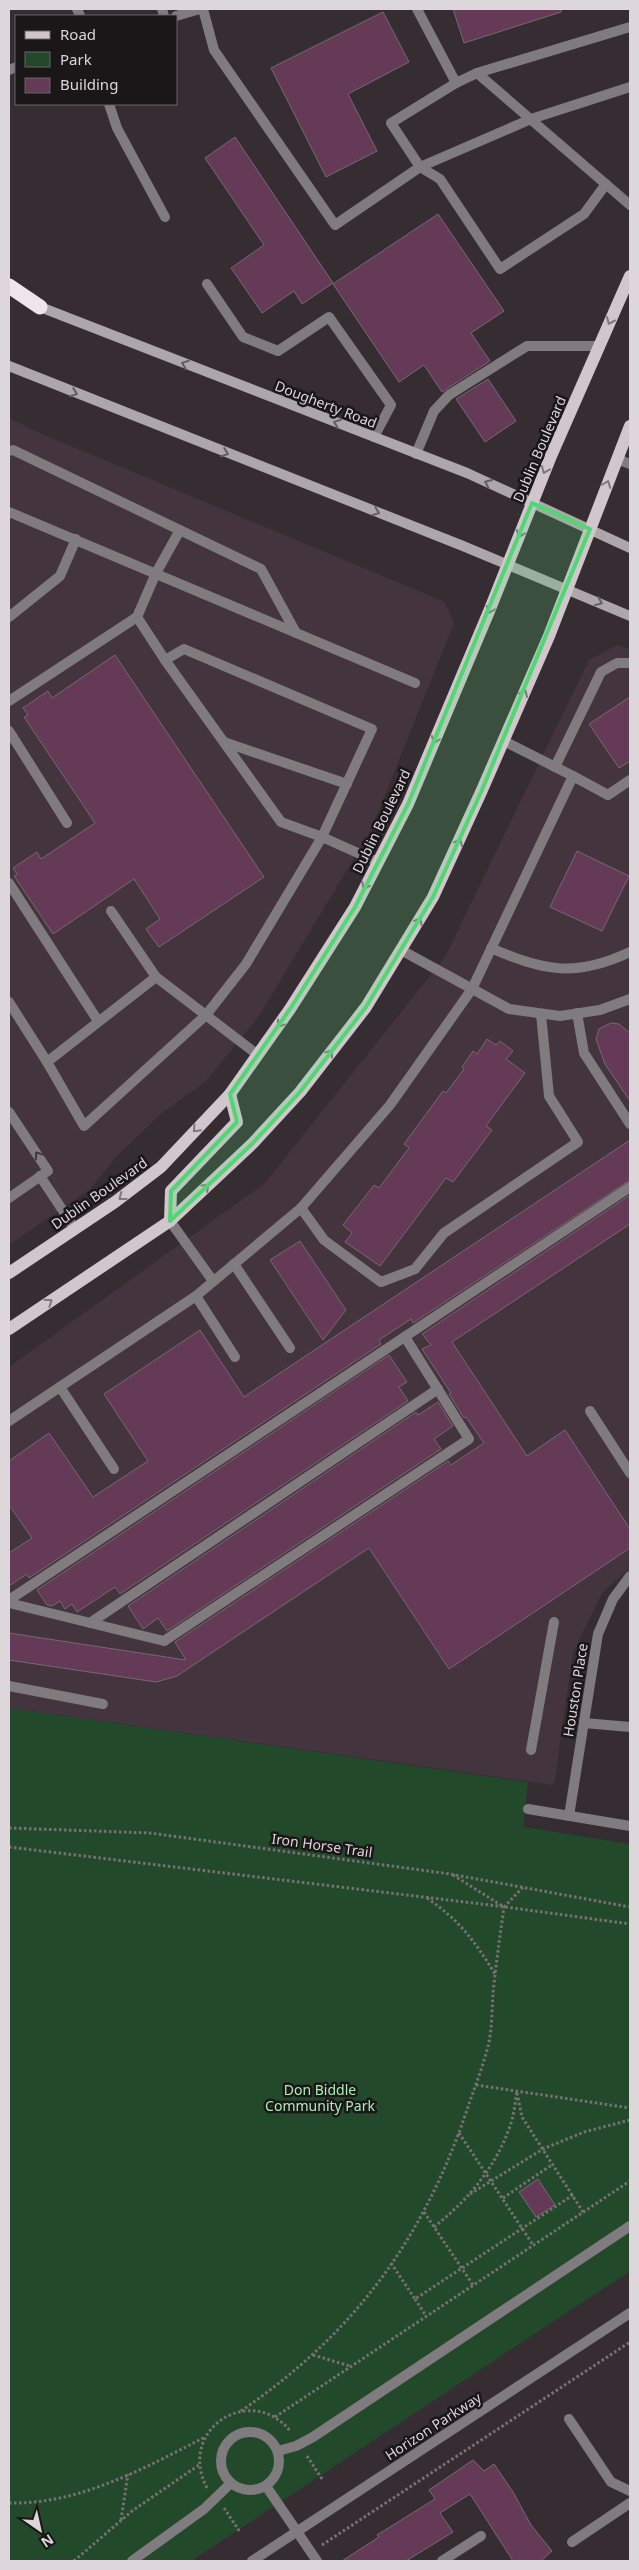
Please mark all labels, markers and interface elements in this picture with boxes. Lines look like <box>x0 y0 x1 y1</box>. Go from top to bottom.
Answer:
legend <box>15 15 178 105</box>
text: Road <box>60 24 96 44</box>
text: Park <box>60 49 92 69</box>
text: Building <box>60 74 118 94</box>
one-way arrow <box>606 316 617 325</box>
one-way arrow <box>181 359 190 370</box>
street label: Dougherty Road <box>272 376 380 432</box>
one-way arrow <box>69 387 78 397</box>
street label: Dublin Boulevard <box>508 393 570 505</box>
one-way arrow <box>333 418 342 429</box>
one-way arrow <box>220 446 229 457</box>
one-way arrow <box>541 465 551 474</box>
one-way arrow <box>484 478 493 489</box>
one-way arrow <box>601 480 611 489</box>
one-way arrow <box>372 506 380 516</box>
one-way arrow <box>516 529 526 537</box>
one-way arrow <box>594 596 602 606</box>
one-way arrow <box>485 605 496 614</box>
one-way arrow <box>518 689 529 698</box>
one-way arrow <box>431 735 442 744</box>
street label: Dublin Boulevard <box>348 766 414 876</box>
one-way arrow <box>452 838 462 847</box>
one-way arrow <box>361 881 371 890</box>
one-way arrow <box>413 917 423 926</box>
one-way arrow <box>277 1018 286 1028</box>
one-way arrow <box>325 1050 333 1059</box>
one-way arrow <box>193 1124 202 1133</box>
one-way arrow <box>35 1152 44 1161</box>
street label: Dublin Boulevard <box>47 1153 151 1233</box>
one-way arrow <box>200 1184 209 1193</box>
one-way arrow <box>119 1191 128 1199</box>
one-way arrow <box>44 1299 53 1308</box>
street label: Houston Place <box>558 1642 592 1738</box>
street label: Iron Horse Trail <box>270 1829 374 1861</box>
park label: Don Biddle Community Park <box>265 2080 375 2115</box>
street label: Horizon Parkway <box>381 2387 486 2464</box>
north arrow <box>15 2505 65 2555</box>
text: N <box>38 2530 58 2552</box>

